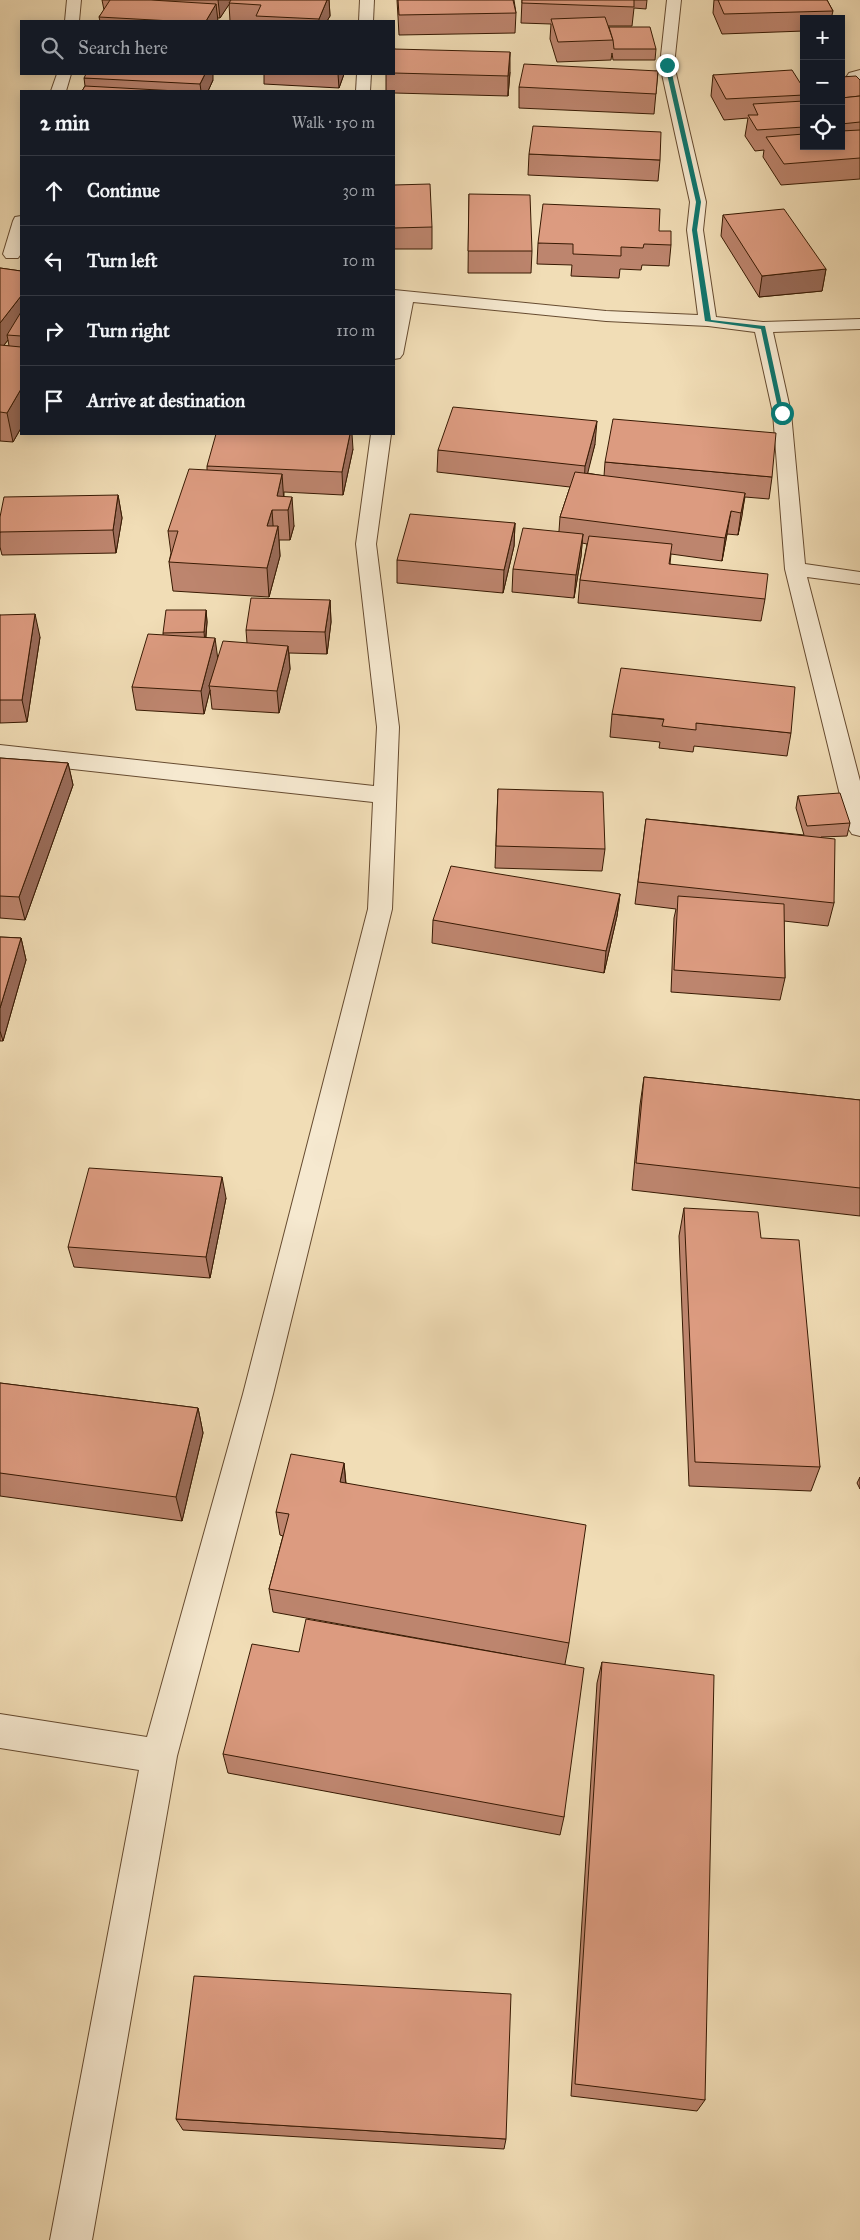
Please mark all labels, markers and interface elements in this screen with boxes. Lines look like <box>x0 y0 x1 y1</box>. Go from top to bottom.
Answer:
map controls <box>800 15 845 150</box>
button: + <box>800 15 845 60</box>
search box <box>20 20 395 75</box>
icon: search <box>38 34 66 62</box>
text: Search here <box>78 36 168 59</box>
route end <box>656 54 679 77</box>
button: − <box>800 60 845 105</box>
button: locate <box>800 105 845 150</box>
text: 2 min <box>40 110 90 136</box>
text: Walk · 150 m <box>292 113 375 132</box>
icon: ahead <box>40 177 68 205</box>
text: Continue <box>87 179 160 202</box>
text: 30 m <box>342 181 375 200</box>
icon: left <box>40 247 68 275</box>
text: Turn left <box>87 249 157 272</box>
text: 10 m <box>343 251 375 270</box>
icon: right <box>40 317 68 345</box>
text: Turn right <box>87 319 170 342</box>
text: 110 m <box>336 321 375 340</box>
icon: arrive <box>40 387 68 415</box>
text: Arrive at destination <box>87 389 245 412</box>
route start <box>771 402 794 425</box>

